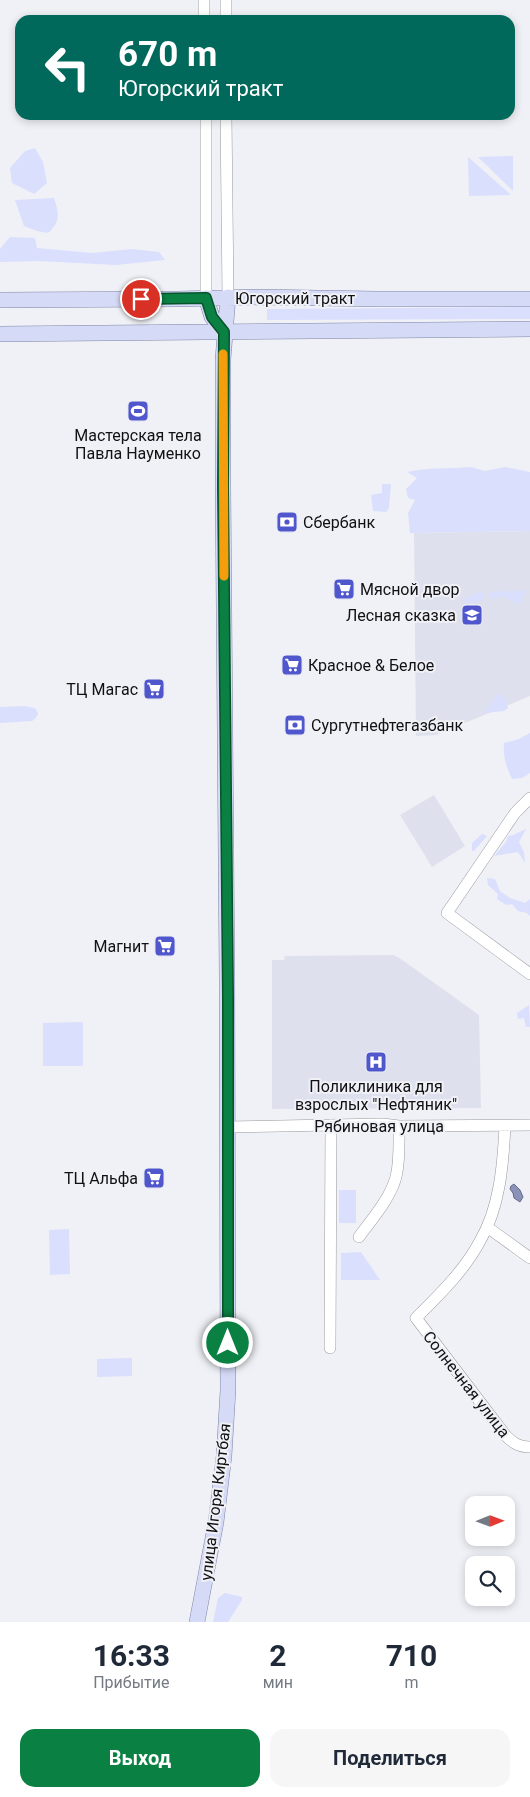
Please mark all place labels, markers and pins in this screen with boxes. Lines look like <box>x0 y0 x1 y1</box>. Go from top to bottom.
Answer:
pin <box>120 278 162 320</box>
sports icon: Мастерская тела Павла Науменко <box>126 399 150 423</box>
place label: Мастерская тела Павла Науменко <box>74 426 202 463</box>
bank icon: Сбербанк <box>275 510 299 534</box>
place label: Сбербанк <box>303 513 376 532</box>
supermarket icon: Мясной двор <box>332 577 356 601</box>
place label: Мясной двор <box>360 580 460 599</box>
school or university icon: Лесная сказка <box>460 603 484 627</box>
place label: Лесная сказка <box>346 606 456 625</box>
supermarket icon: Красное & Белое <box>280 653 304 677</box>
place label: Красное & Белое <box>308 656 434 675</box>
supermarket icon: ТЦ Магас <box>142 677 166 701</box>
place label: ТЦ Магас <box>66 680 138 699</box>
bank icon: Сургутнефтегазбанк <box>283 713 307 737</box>
place label: Сургутнефтегазбанк <box>311 716 464 735</box>
supermarket icon: Магнит <box>153 934 177 958</box>
place label: Магнит <box>93 937 149 956</box>
hospital icon: Поликлиника для взрослых "Нефтяник" <box>364 1050 388 1074</box>
place label: Поликлиника для взрослых "Нефтяник" <box>295 1077 457 1114</box>
supermarket icon: ТЦ Альфа <box>142 1166 166 1190</box>
place label: ТЦ Альфа <box>64 1169 138 1188</box>

